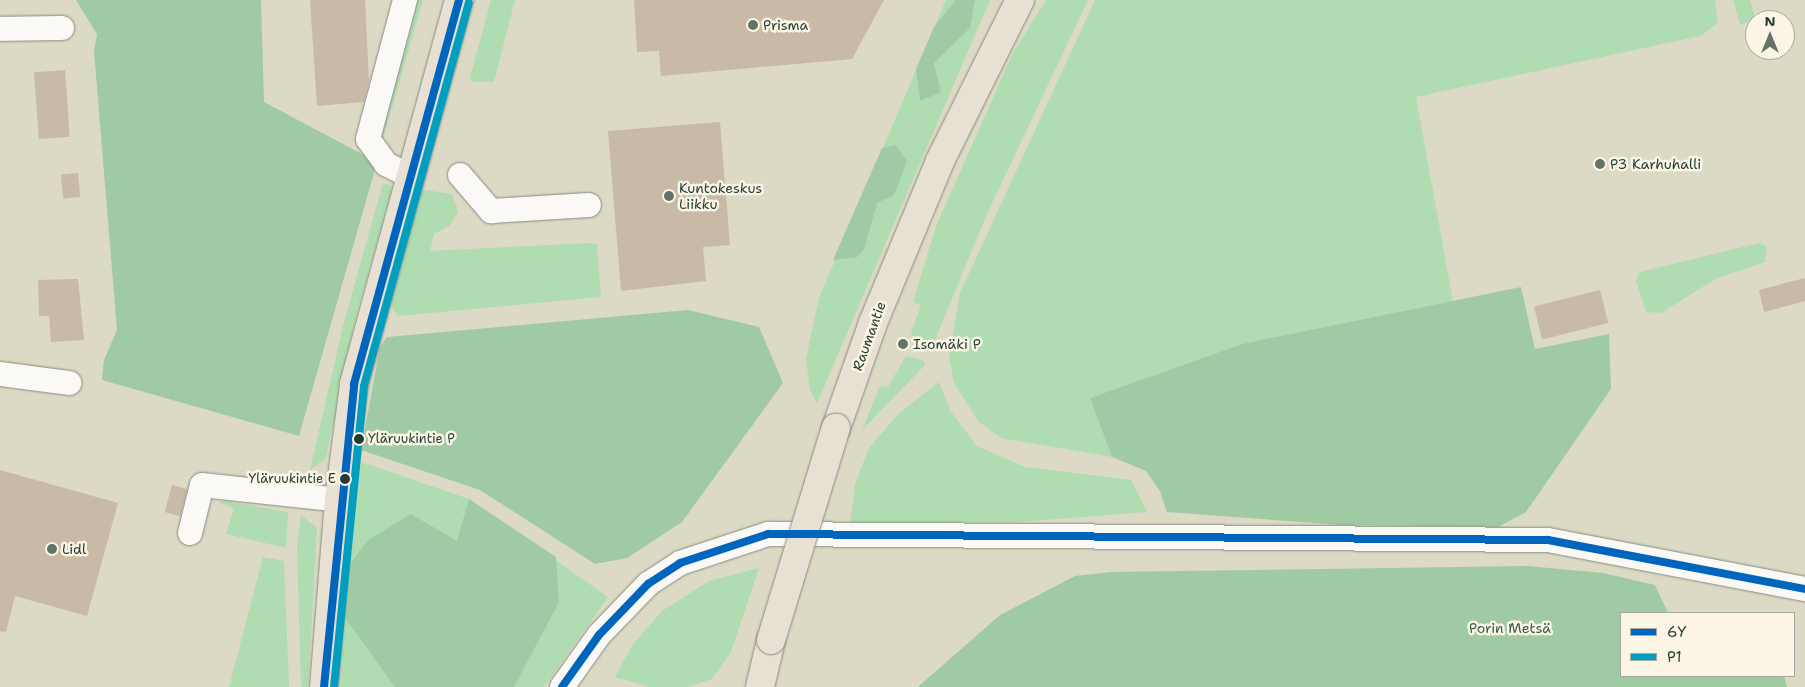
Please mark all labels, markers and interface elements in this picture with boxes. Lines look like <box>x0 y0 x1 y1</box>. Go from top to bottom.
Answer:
north arrow <box>1745 10 1795 60</box>
text: N <box>1764 12 1776 30</box>
place label: Prisma <box>763 17 808 33</box>
marker: Prisma <box>747 19 759 31</box>
place label: P3 Karhuhalli <box>1610 156 1701 172</box>
marker: P3 Karhuhalli <box>1594 158 1606 170</box>
place label: Kuntokeskus Liikku <box>679 180 762 212</box>
marker: Kuntokeskus Liikku <box>663 190 675 202</box>
street label: Raumantie <box>849 299 889 373</box>
place label: Isomäki P <box>913 336 981 352</box>
marker: Isomäki P <box>897 338 909 350</box>
place label: Yläruukintie P <box>368 431 455 447</box>
marker: Yläruukintie P <box>354 434 364 444</box>
place label: Yläruukintie E <box>249 471 336 487</box>
marker: Yläruukintie E <box>340 474 350 484</box>
place label: Lidl <box>62 541 86 557</box>
marker: Lidl <box>46 543 58 555</box>
legend <box>1620 612 1795 677</box>
park label: Porin Metsä <box>1469 620 1551 636</box>
text: 6Y <box>1667 622 1687 642</box>
text: P1 <box>1667 647 1682 667</box>

